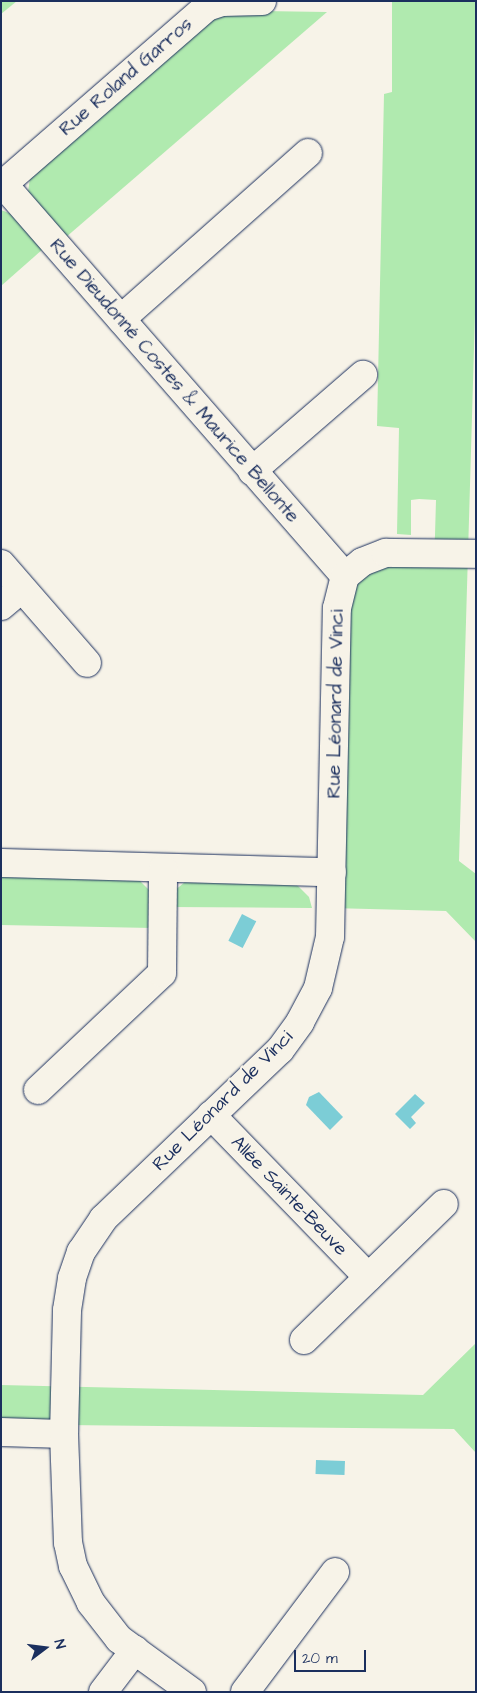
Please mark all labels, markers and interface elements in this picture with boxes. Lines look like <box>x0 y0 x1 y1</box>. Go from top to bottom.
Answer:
street label: Rue Roland Garros <box>55 13 197 141</box>
street label: Rue Dieudonné Costes & Maurice Bellonte <box>44 234 304 528</box>
street label: Rue Léonard de Vinci <box>323 609 349 799</box>
street label: Rue Léonard de Vinci <box>148 1026 298 1176</box>
street label: Allée Sainte-Beuve <box>226 1131 352 1261</box>
north arrow <box>20 1623 70 1673</box>
text: N <box>49 1637 70 1651</box>
scale bar <box>297 1640 370 1672</box>
text: 20 m <box>302 1648 338 1669</box>

